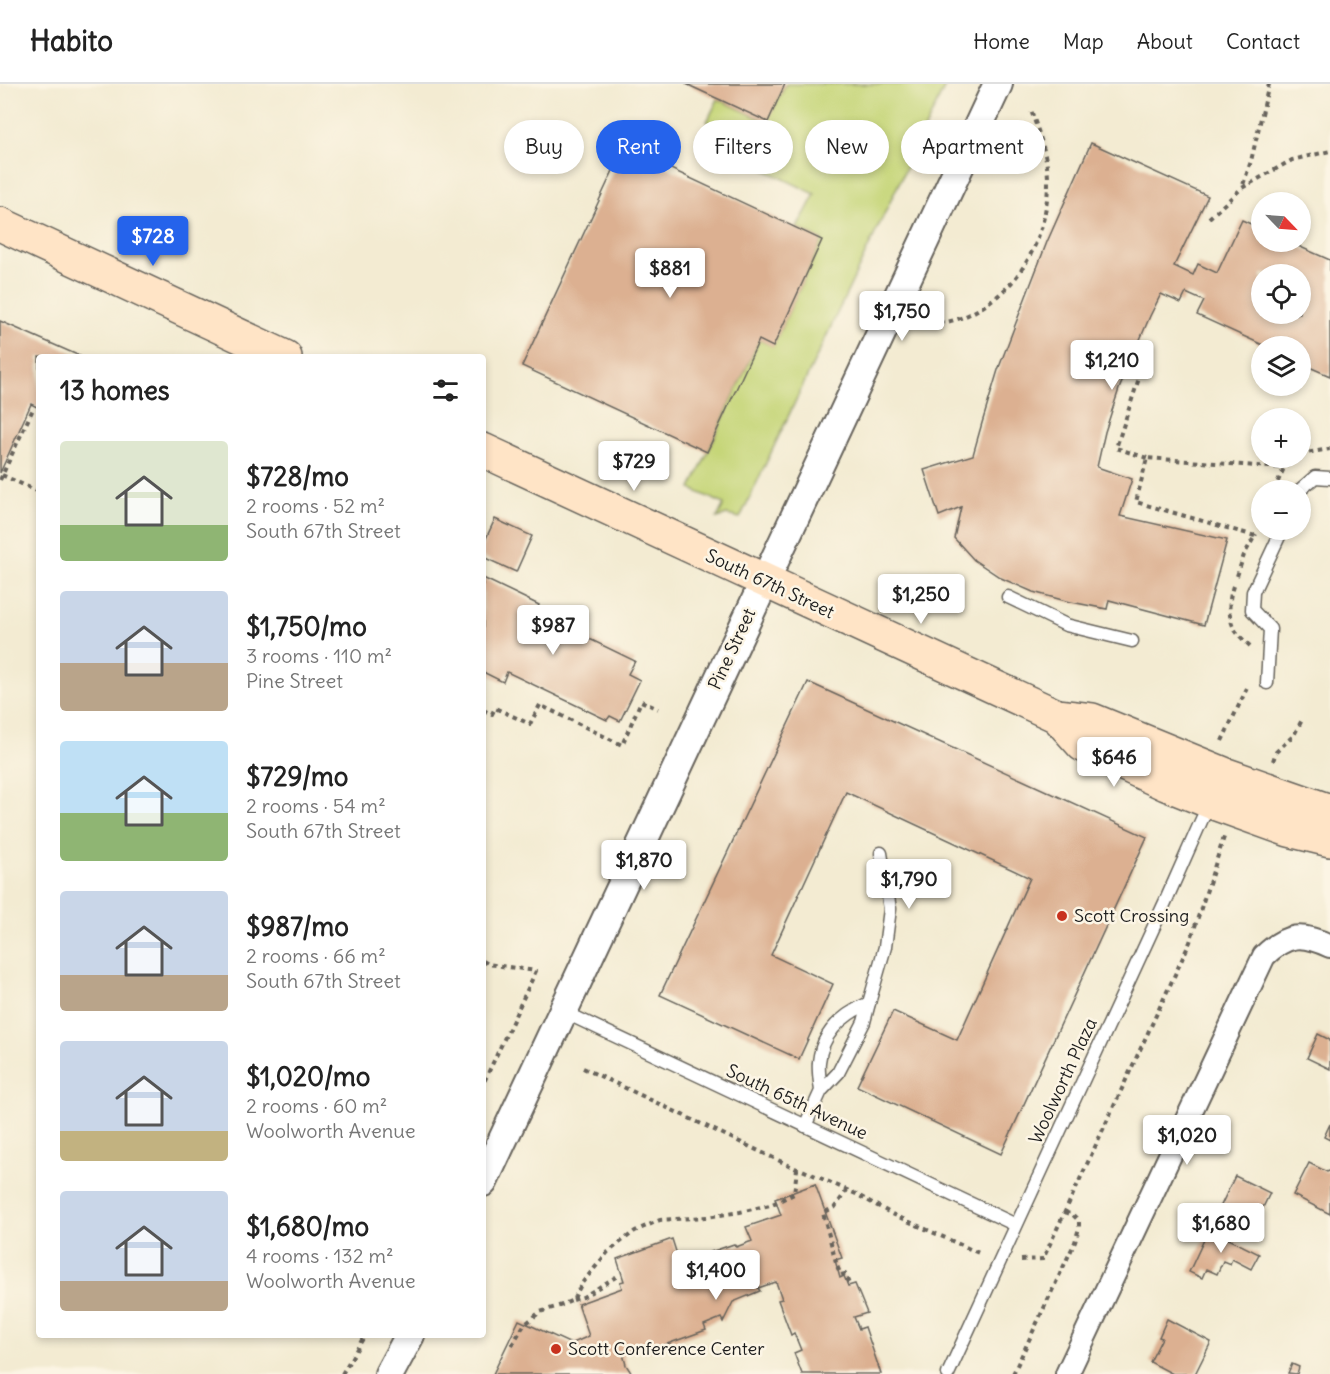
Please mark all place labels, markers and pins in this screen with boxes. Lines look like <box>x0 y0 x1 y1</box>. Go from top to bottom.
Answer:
pin: $728 <box>117 216 189 267</box>
pin: $881 <box>634 248 706 299</box>
pin: $1,750 <box>853 291 951 342</box>
pin: $1,210 <box>1063 340 1161 391</box>
pin: $729 <box>598 441 670 492</box>
pin: $1,250 <box>872 574 970 625</box>
pin: $987 <box>517 605 589 656</box>
pin: $646 <box>1078 737 1150 788</box>
pin: $1,870 <box>595 840 693 891</box>
pin: $1,790 <box>860 859 958 910</box>
place label: Scott Crossing <box>1074 904 1189 927</box>
marker: Scott Crossing <box>1055 909 1069 923</box>
pin: $1,020 <box>1138 1115 1236 1166</box>
pin: $1,680 <box>1172 1203 1270 1254</box>
pin: $1,400 <box>667 1250 765 1301</box>
place label: Scott Conference Center <box>568 1337 765 1360</box>
marker: Scott Conference Center <box>549 1342 563 1356</box>

